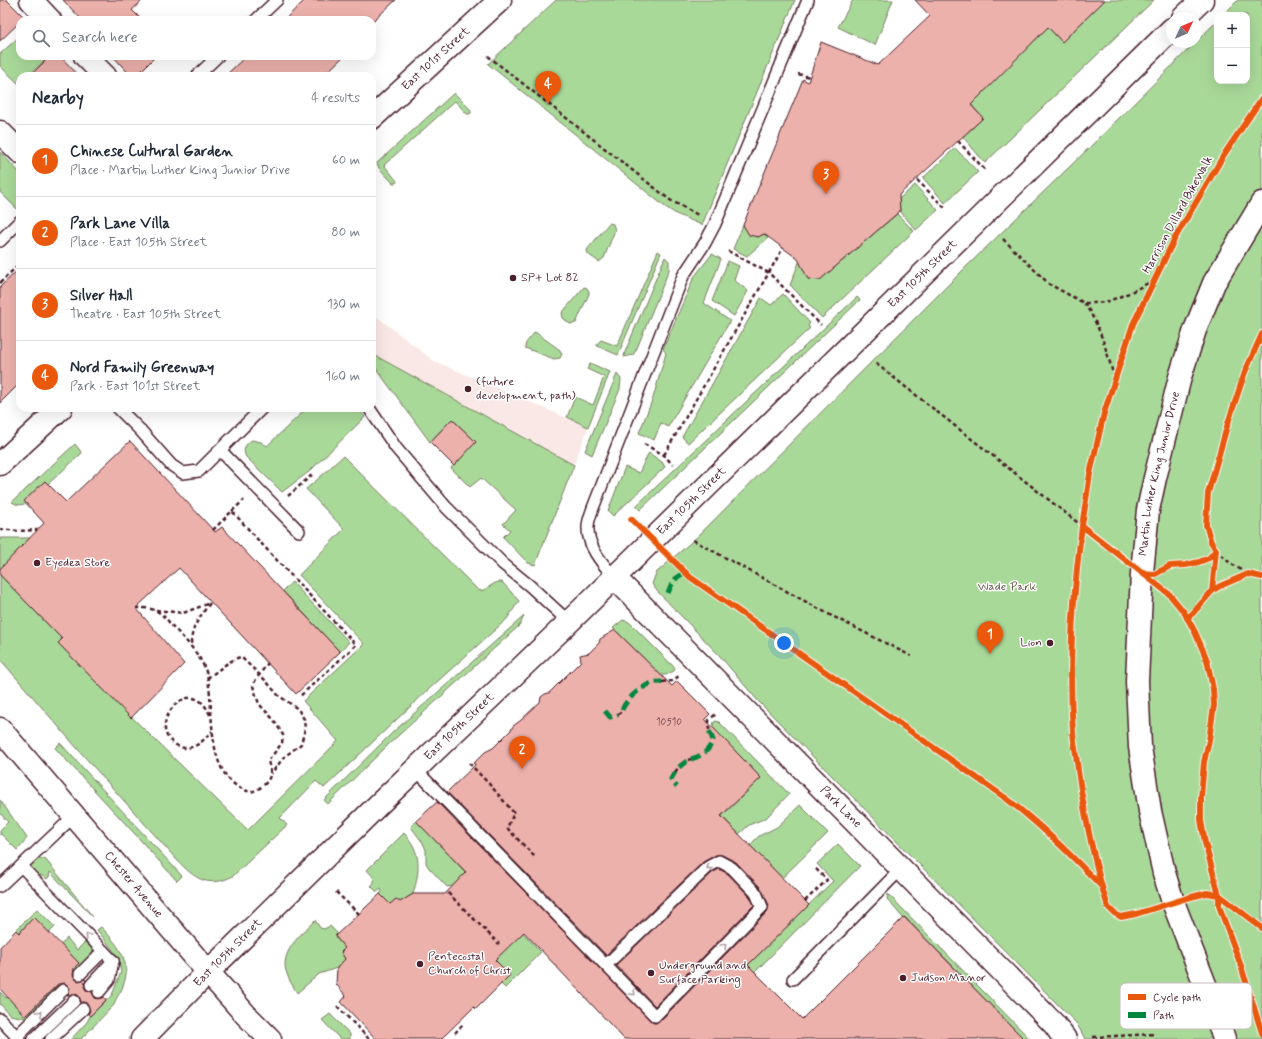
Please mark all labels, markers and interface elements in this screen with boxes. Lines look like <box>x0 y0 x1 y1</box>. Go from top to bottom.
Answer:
north arrow <box>1166 12 1202 48</box>
map controls <box>1214 12 1250 84</box>
button: + <box>1214 12 1250 48</box>
search box <box>16 16 376 60</box>
street label: East 101st Street <box>398 24 473 95</box>
icon: search <box>30 27 52 49</box>
text: Search here <box>62 28 138 48</box>
button: − <box>1214 48 1250 84</box>
pin: 4 <box>535 71 561 104</box>
text: Nearby <box>32 87 84 109</box>
text: 4 results <box>311 90 360 107</box>
text: Chinese Cultural Garden <box>70 142 233 162</box>
text: 1 <box>42 152 48 169</box>
text: 60 m <box>332 152 360 169</box>
street label: Harrison Dillard BikeWalk <box>1139 153 1217 277</box>
pin: 3 <box>813 161 839 194</box>
text: Place · Martin Luther King Junior Drive <box>70 162 290 179</box>
text: Park Lane Villa <box>70 214 170 234</box>
text: 2 <box>42 224 48 241</box>
text: 80 m <box>331 224 360 241</box>
text: Place · East 105th Street <box>70 234 207 251</box>
street label: East 105th Street <box>885 236 961 312</box>
place label: SP+ Lot 82 <box>521 270 579 286</box>
marker: SP+ Lot 82 <box>508 273 518 283</box>
text: Silver Hall <box>70 286 133 306</box>
text: 3 <box>42 296 48 313</box>
text: 130 m <box>327 296 360 313</box>
text: Theatre · East 105th Street <box>70 306 221 323</box>
text: Nord Family Greenway <box>70 358 214 378</box>
text: 4 <box>41 368 49 385</box>
text: 160 m <box>325 368 360 385</box>
place label: (future development, path) <box>476 374 576 404</box>
text: Park · East 101st Street <box>70 378 200 395</box>
marker: (future development, path) <box>463 384 473 394</box>
street label: Martin Luther King Junior Drive <box>1136 390 1184 557</box>
street label: East 105th Street <box>654 464 730 539</box>
place label: Eyedea Store <box>45 555 110 571</box>
marker: Eyedea Store <box>32 558 42 568</box>
park label: Wade Park <box>978 579 1037 595</box>
pin: 1 <box>977 621 1003 654</box>
your location <box>774 633 794 653</box>
place label: Lion <box>1020 635 1042 651</box>
marker: Lion <box>1045 638 1055 648</box>
street label: East 105th Street <box>421 690 498 764</box>
house number: 10510 <box>656 716 682 729</box>
pin: 2 <box>509 736 535 769</box>
street label: Park Lane <box>816 783 865 832</box>
street label: Chester Avenue <box>100 848 166 921</box>
one-way arrow <box>706 862 713 870</box>
street label: East 105th Street <box>190 915 266 991</box>
one-way arrow <box>86 933 93 941</box>
one-way arrow <box>719 943 727 951</box>
place label: Pentecostal Church of Christ <box>428 949 512 979</box>
place label: Underground and Surface Parking <box>659 958 746 988</box>
marker: Pentecostal Church of Christ <box>415 959 425 969</box>
marker: Underground and Surface Parking <box>646 968 656 978</box>
place label: Judson Manor <box>911 970 986 986</box>
marker: Judson Manor <box>898 973 908 983</box>
legend <box>1120 983 1252 1029</box>
one-way arrow <box>628 988 636 996</box>
text: Cycle path <box>1153 991 1201 1005</box>
text: Path <box>1153 1009 1174 1023</box>
one-way arrow <box>35 1010 43 1018</box>

